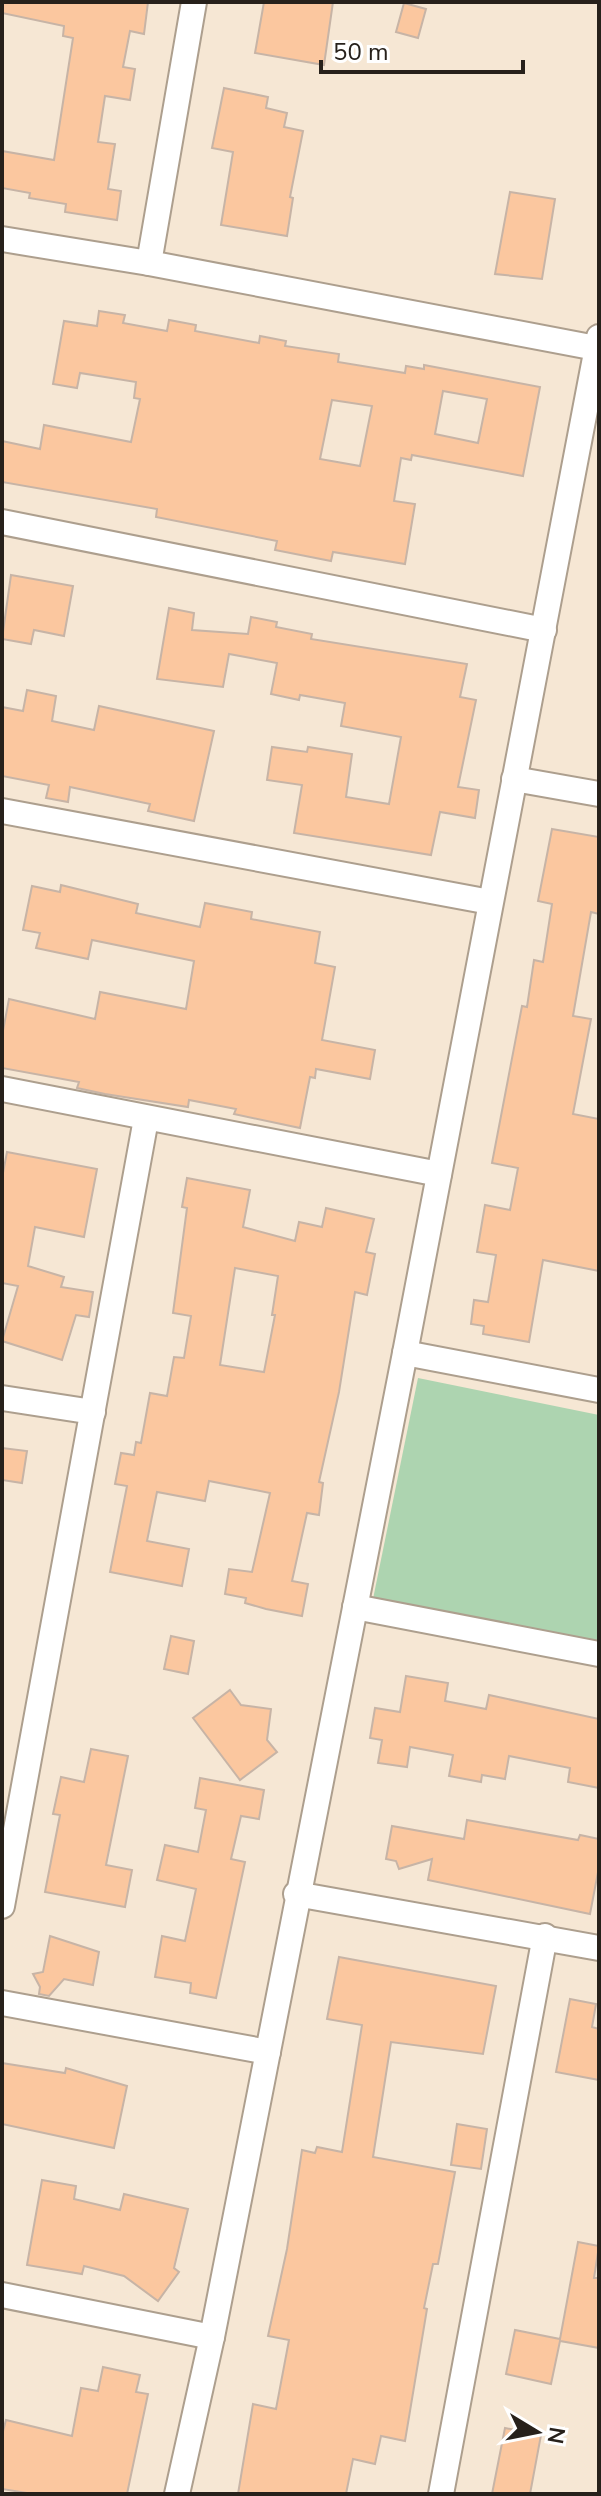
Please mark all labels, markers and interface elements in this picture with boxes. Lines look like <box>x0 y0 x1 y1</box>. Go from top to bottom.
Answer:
scale bar <box>321 24 523 74</box>
text: 50 m <box>333 36 389 68</box>
north arrow <box>497 2392 577 2472</box>
text: N <box>540 2425 572 2446</box>

